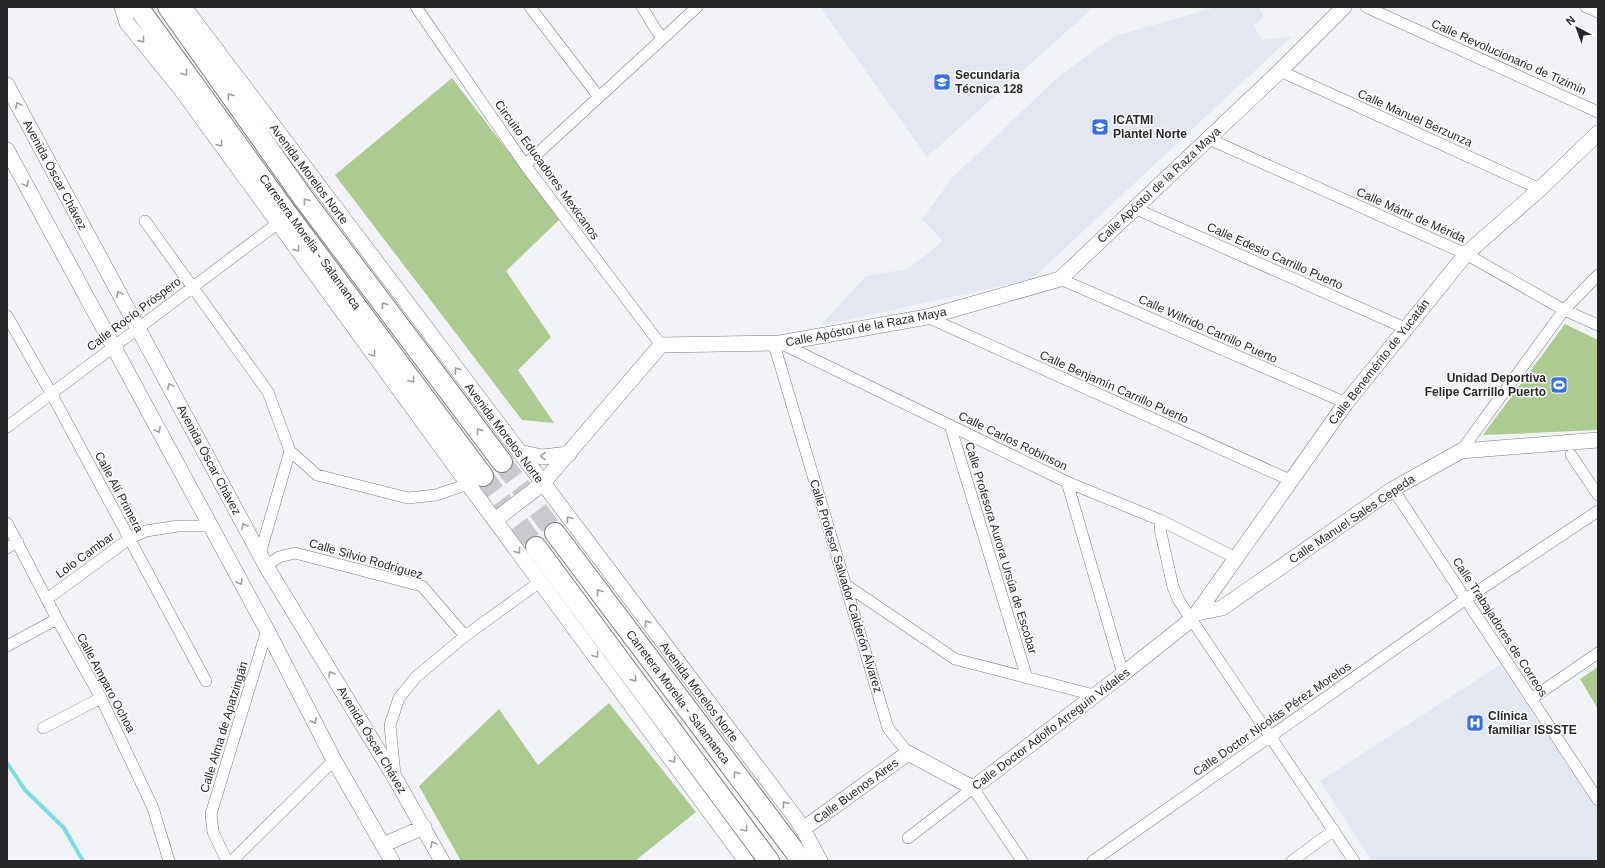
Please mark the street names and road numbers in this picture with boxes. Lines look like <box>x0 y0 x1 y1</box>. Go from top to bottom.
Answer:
street label: Calle Revolucionario de Tizimín <box>1429 16 1589 98</box>
street label: Calle Manuel Berzunza <box>1355 86 1475 150</box>
street label: Circuito Educadores Mexicanos <box>492 98 602 242</box>
street label: Avenida Óscar Chávez <box>20 117 91 232</box>
street label: Avenida Morelos Norte <box>267 121 351 227</box>
street label: Calle Apóstol de la Raza Maya <box>1094 124 1224 246</box>
street label: Carretera Morelia - Salamanca <box>256 172 364 313</box>
street label: Calle Mártir de Mérida <box>1354 185 1468 246</box>
street label: Calle Edesio Carrillo Puerto <box>1205 220 1345 293</box>
street label: Calle Rocío Próspero <box>84 274 184 354</box>
street label: Calle Wilfrido Carrillo Puerto <box>1136 292 1280 366</box>
street label: Calle Benemérito de Yucatán <box>1326 297 1432 427</box>
street label: Calle Apóstol de la Raza Maya <box>784 304 948 349</box>
street label: Calle Benjamín Carrillo Puerto <box>1037 348 1191 426</box>
street label: Avenida Morelos Norte <box>462 380 546 486</box>
street label: Avenida Óscar Chávez <box>174 402 245 517</box>
street label: Calle Carlos Robinson <box>956 409 1070 473</box>
street label: Calle Profesora Aurora Ursúa de Escobar <box>962 440 1040 656</box>
street label: Calle Alí Primera <box>92 449 146 535</box>
street label: Calle Manuel Sales Cepeda <box>1286 471 1418 566</box>
street label: Calle Profesor Salvador Calderón Álvarez <box>807 477 886 694</box>
street label: Lolo Cambar <box>53 529 117 581</box>
street label: Calle Silvio Rodríguez <box>307 536 425 582</box>
street label: Calle Trabajadores de Correos <box>1450 555 1550 699</box>
street label: Carretera Morelia - Salamanca <box>623 627 733 767</box>
street label: Calle Amparo Ochoa <box>74 631 138 735</box>
street label: Avenida Morelos Norte <box>657 639 741 745</box>
street label: Calle Doctor Nicolás Pérez Morelos <box>1190 659 1354 779</box>
street label: Calle Alma de Apatzingán <box>197 660 251 794</box>
street label: Calle Doctor Adolfo Arreguín Vidales <box>969 665 1133 793</box>
street label: Avenida Óscar Chávez <box>334 683 410 796</box>
street label: Calle Buenos Aires <box>811 756 901 826</box>

